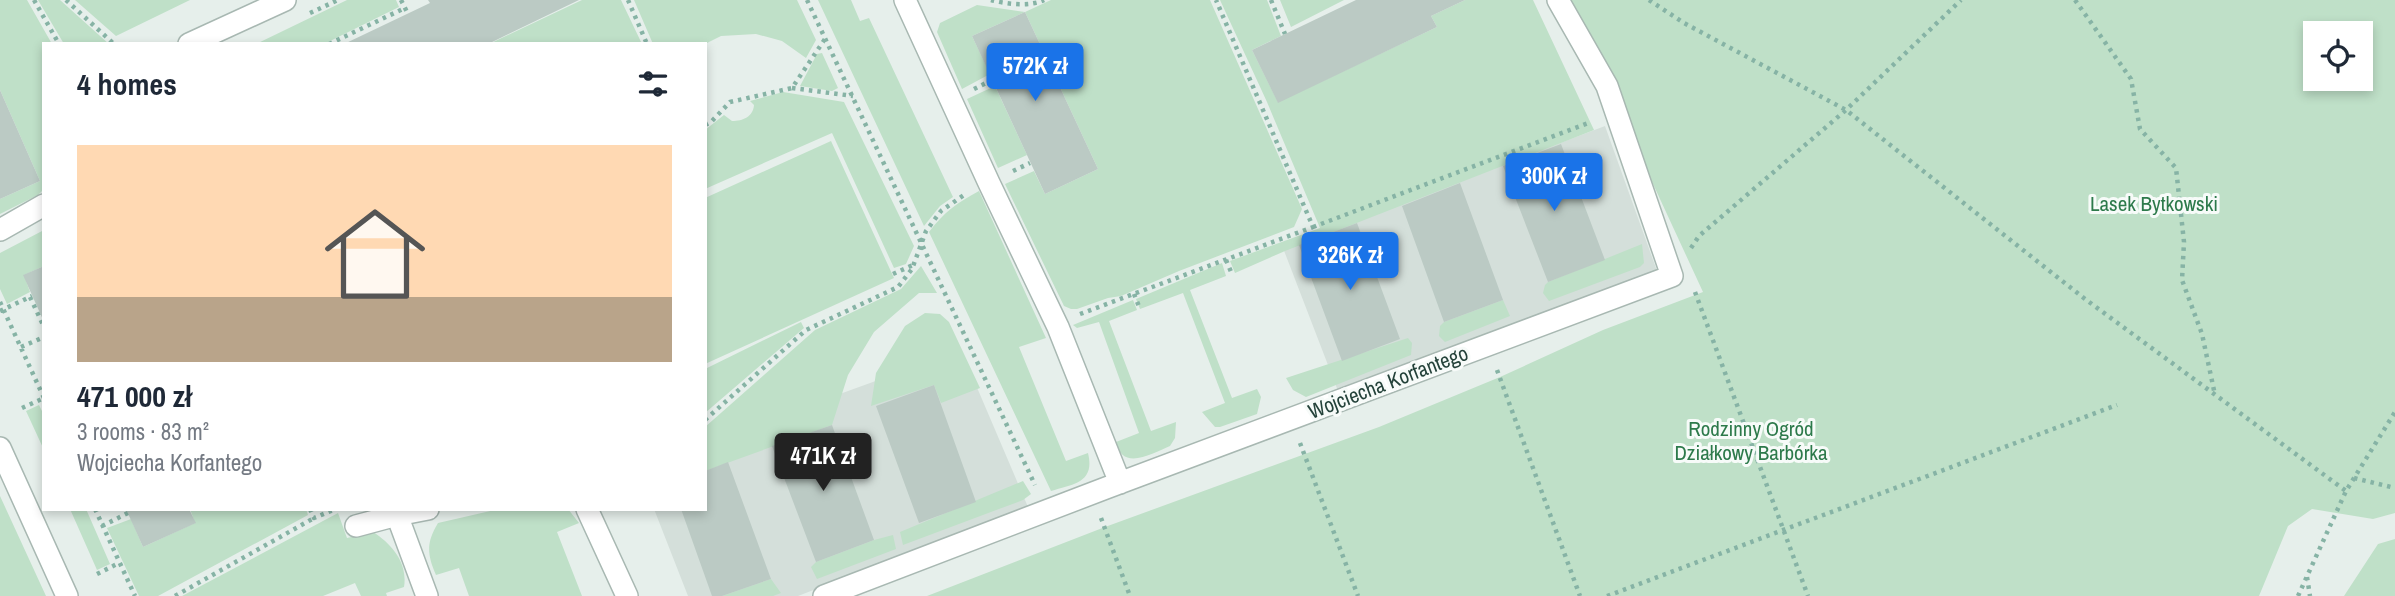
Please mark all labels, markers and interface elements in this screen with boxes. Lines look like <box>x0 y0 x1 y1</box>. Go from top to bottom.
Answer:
map controls <box>2303 21 2373 91</box>
button: locate <box>2303 21 2373 91</box>
pin: 572K zł <box>970 43 1100 103</box>
text: 572K zł <box>1003 50 1068 81</box>
text: 4 homes <box>77 64 177 104</box>
icon: filters <box>634 65 672 103</box>
pin: 300K zł <box>1489 154 1619 213</box>
text: 300K zł <box>1522 160 1587 191</box>
park label: Lasek Bytkowski <box>2090 189 2218 218</box>
icon: home <box>312 191 438 317</box>
pin: 326K zł <box>1285 232 1415 292</box>
text: 326K zł <box>1318 239 1383 270</box>
street label: Wojciecha Korfantego <box>1304 338 1472 426</box>
text: 471 000 zł <box>77 376 192 416</box>
park label: Rodzinny Ogród Działkowy Barbórka <box>1674 414 1828 467</box>
text: 3 rooms · 83 m² <box>77 416 209 447</box>
pin: 471K zł <box>758 434 888 493</box>
text: 471K zł <box>791 440 856 471</box>
text: Wojciecha Korfantego <box>77 447 262 478</box>

